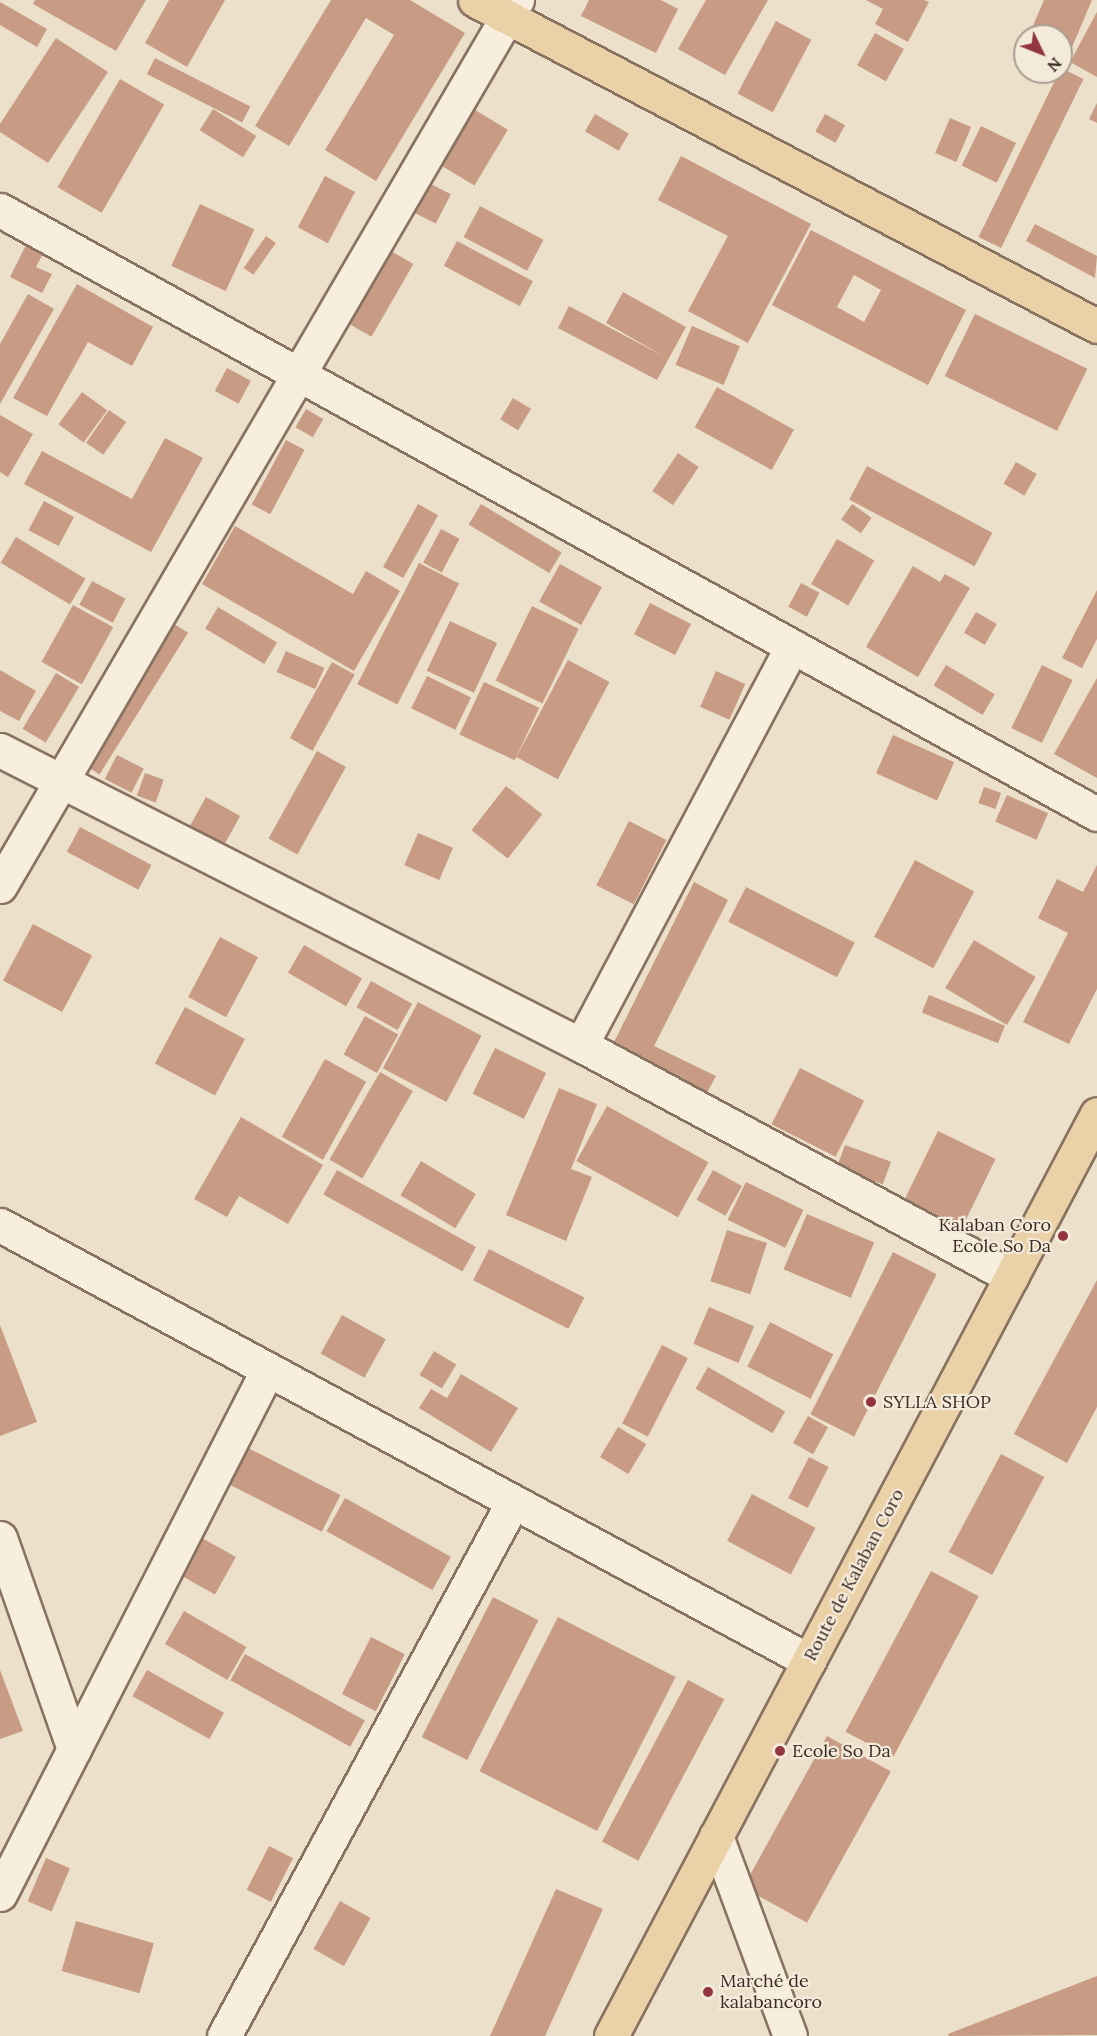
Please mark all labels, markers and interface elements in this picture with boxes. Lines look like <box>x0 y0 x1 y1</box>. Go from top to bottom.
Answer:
north arrow <box>1013 24 1073 84</box>
text: N <box>1043 54 1066 76</box>
place label: Kalaban Coro Ecole So Da <box>939 1215 1051 1258</box>
marker: Kalaban Coro Ecole So Da <box>1056 1229 1070 1243</box>
place label: SYLLA SHOP <box>883 1391 991 1413</box>
marker: SYLLA SHOP <box>864 1395 878 1409</box>
street label: Route de Kalaban Coro <box>799 1485 909 1665</box>
place label: Ecole So Da <box>792 1740 891 1762</box>
marker: Ecole So Da <box>773 1744 787 1758</box>
place label: Marché de kalabancoro <box>720 1971 822 2014</box>
marker: Marché de kalabancoro <box>701 1985 715 1999</box>

